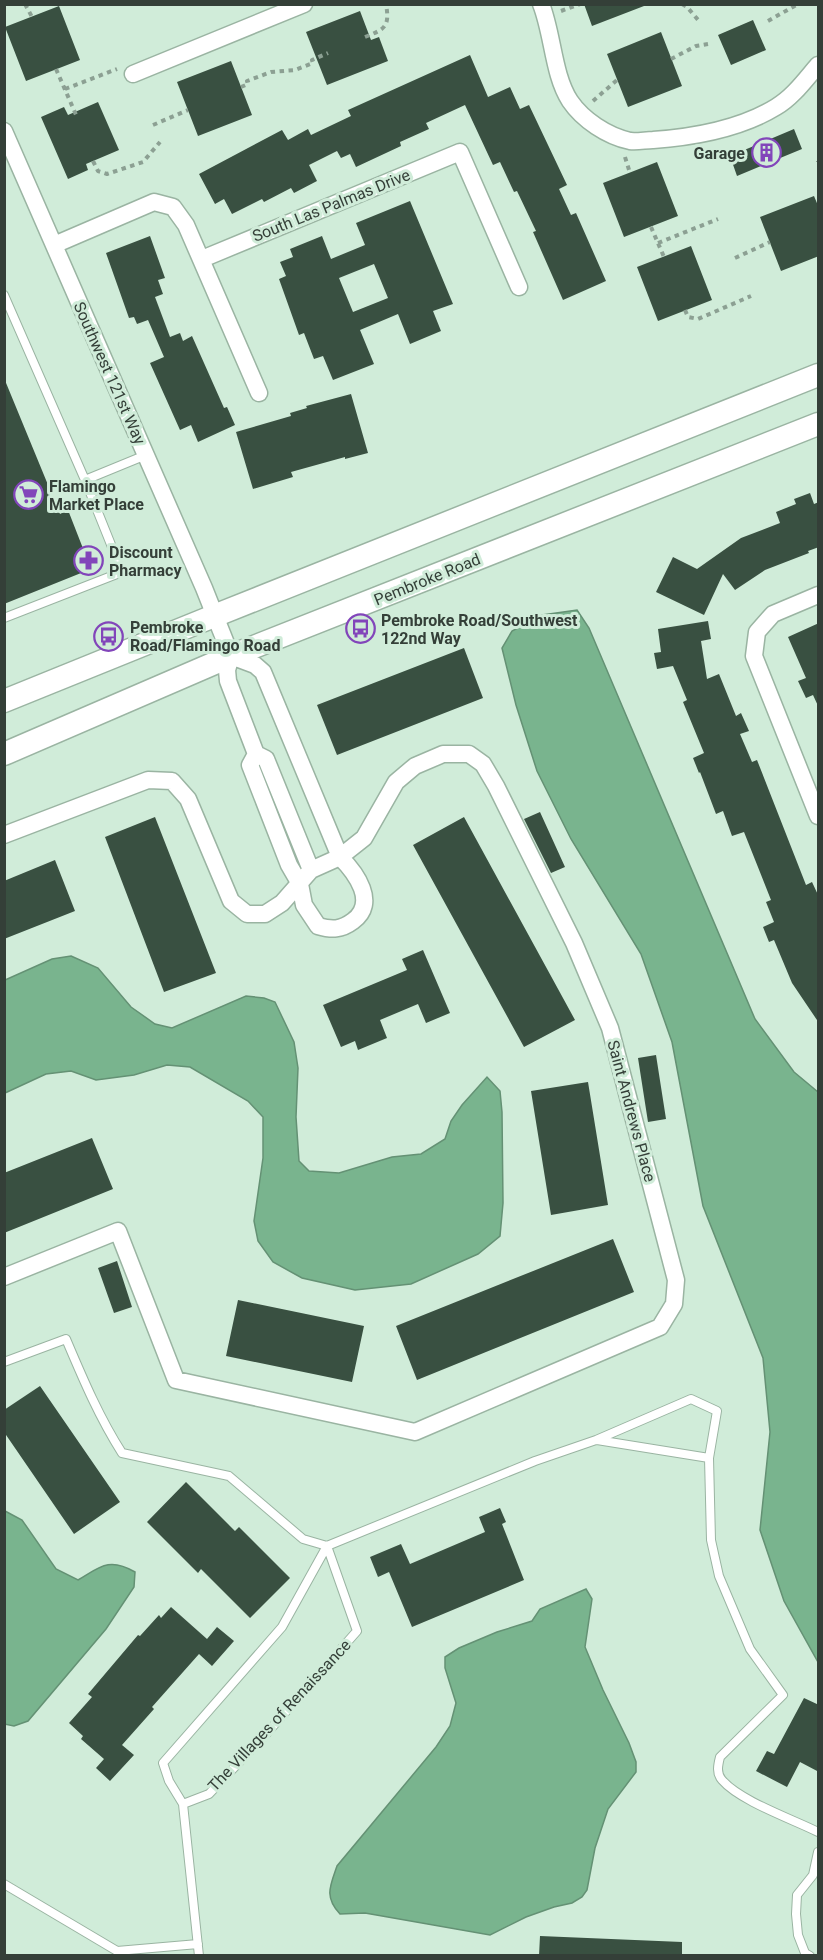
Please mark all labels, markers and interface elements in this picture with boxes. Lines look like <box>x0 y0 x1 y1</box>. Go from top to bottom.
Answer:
building icon: Garage <box>750 137 782 169</box>
place label: Garage <box>694 144 745 163</box>
street label: South Las Palmas Drive <box>250 165 413 246</box>
street label: Southwest 121st Way <box>70 299 150 448</box>
place label: Flamingo Market Place <box>49 477 144 514</box>
supermarket icon: Flamingo Market Place <box>12 479 44 511</box>
place label: Discount Pharmacy <box>109 543 182 580</box>
pharmacy icon: Discount Pharmacy <box>72 545 104 577</box>
street label: Pembroke Road <box>371 549 483 609</box>
place label: Pembroke Road/Southwest 122nd Way <box>381 611 578 648</box>
bus stop icon: Pembroke Road/Southwest 122nd Way <box>344 613 376 645</box>
place label: Pembroke Road/Flamingo Road <box>130 618 280 655</box>
bus stop icon: Pembroke Road/Flamingo Road <box>93 620 125 652</box>
street label: Saint Andrews Place <box>603 1038 660 1184</box>
street label: The Villages of Renaissance <box>204 1636 355 1795</box>

